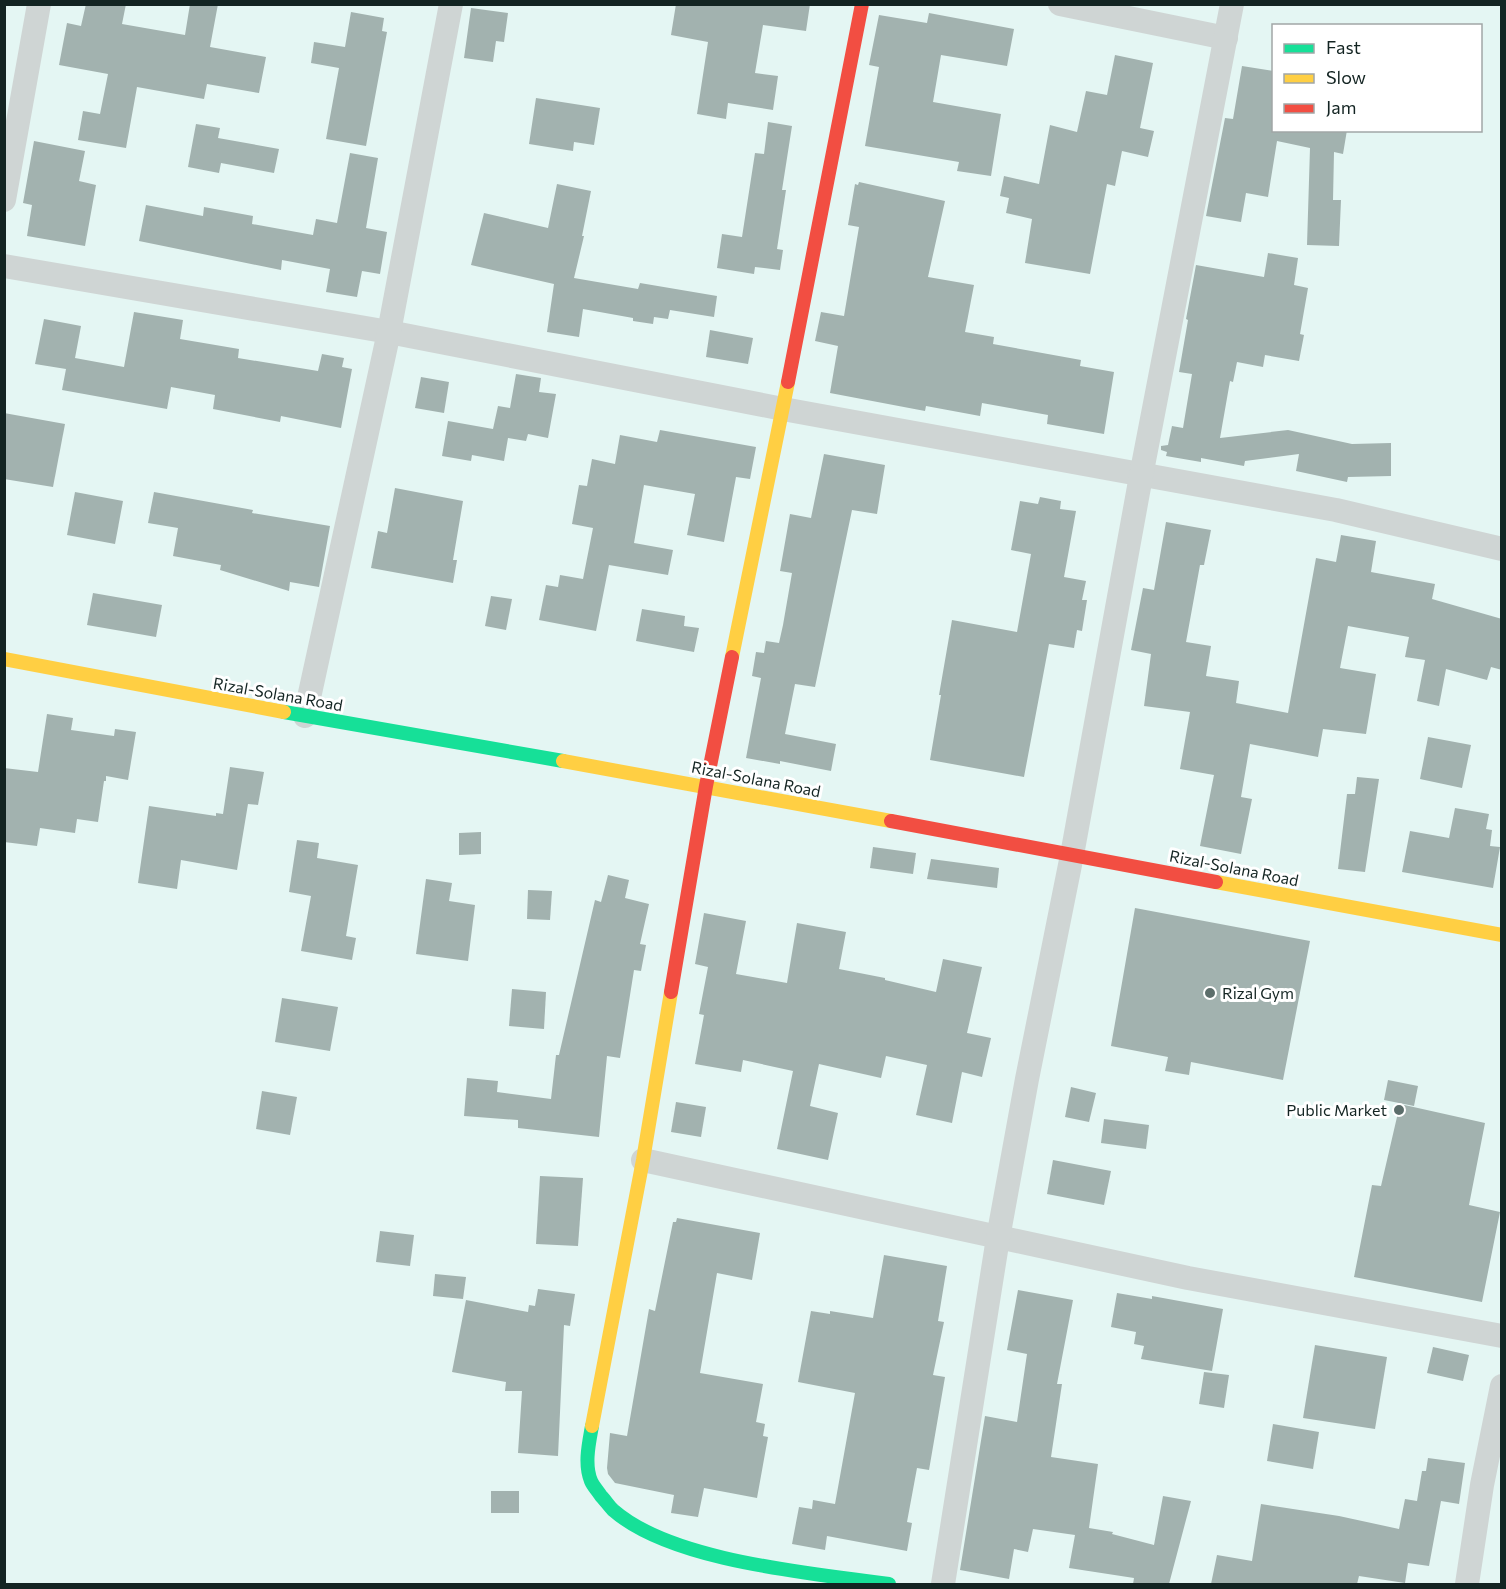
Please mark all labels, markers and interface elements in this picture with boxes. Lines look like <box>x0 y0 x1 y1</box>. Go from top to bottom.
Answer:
legend <box>1272 24 1482 132</box>
text: Fast <box>1326 36 1361 58</box>
text: Slow <box>1326 66 1366 88</box>
text: Jam <box>1326 96 1356 118</box>
street label: Rizal-Solana Road <box>212 673 344 714</box>
street label: Rizal-Solana Road <box>690 757 822 800</box>
street label: Rizal-Solana Road <box>1168 846 1300 889</box>
place label: Rizal Gym <box>1222 983 1294 1002</box>
marker: Rizal Gym <box>1203 986 1217 1000</box>
place label: Public Market <box>1286 1100 1387 1119</box>
marker: Public Market <box>1392 1103 1406 1117</box>

